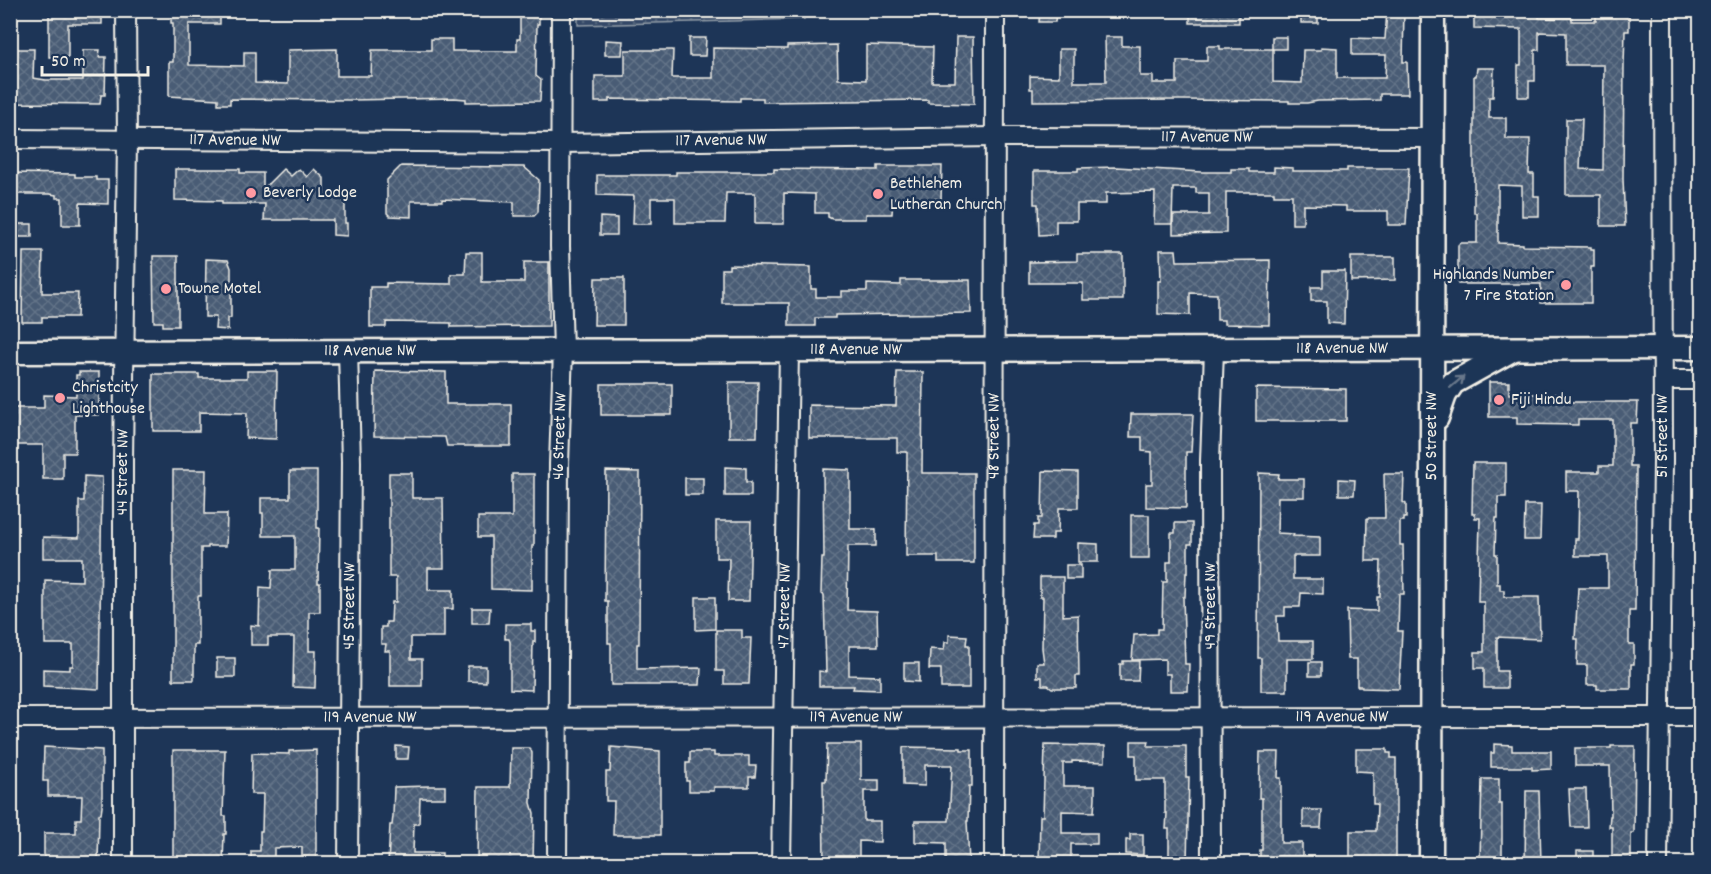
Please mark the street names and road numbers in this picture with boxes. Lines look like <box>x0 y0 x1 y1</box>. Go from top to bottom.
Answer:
street label: 117 Avenue NW <box>1161 125 1253 150</box>
street label: 117 Avenue NW <box>189 128 282 153</box>
street label: 117 Avenue NW <box>675 128 768 154</box>
street label: 118 Avenue NW <box>1296 336 1389 361</box>
street label: 118 Avenue NW <box>810 337 903 363</box>
street label: 118 Avenue NW <box>324 339 417 364</box>
street label: 46 Street NW <box>546 391 574 480</box>
street label: 50 Street NW <box>1419 391 1445 481</box>
street label: 48 Street NW <box>982 392 1007 479</box>
street label: 51 Street NW <box>1650 394 1676 478</box>
street label: 44 Street NW <box>111 428 136 515</box>
street label: 45 Street NW <box>337 562 363 650</box>
street label: 47 Street NW <box>772 562 798 649</box>
street label: 49 Street NW <box>1199 562 1224 649</box>
street label: 119 Avenue NW <box>324 705 417 730</box>
street label: 119 Avenue NW <box>810 705 903 730</box>
street label: 119 Avenue NW <box>1296 705 1389 730</box>

